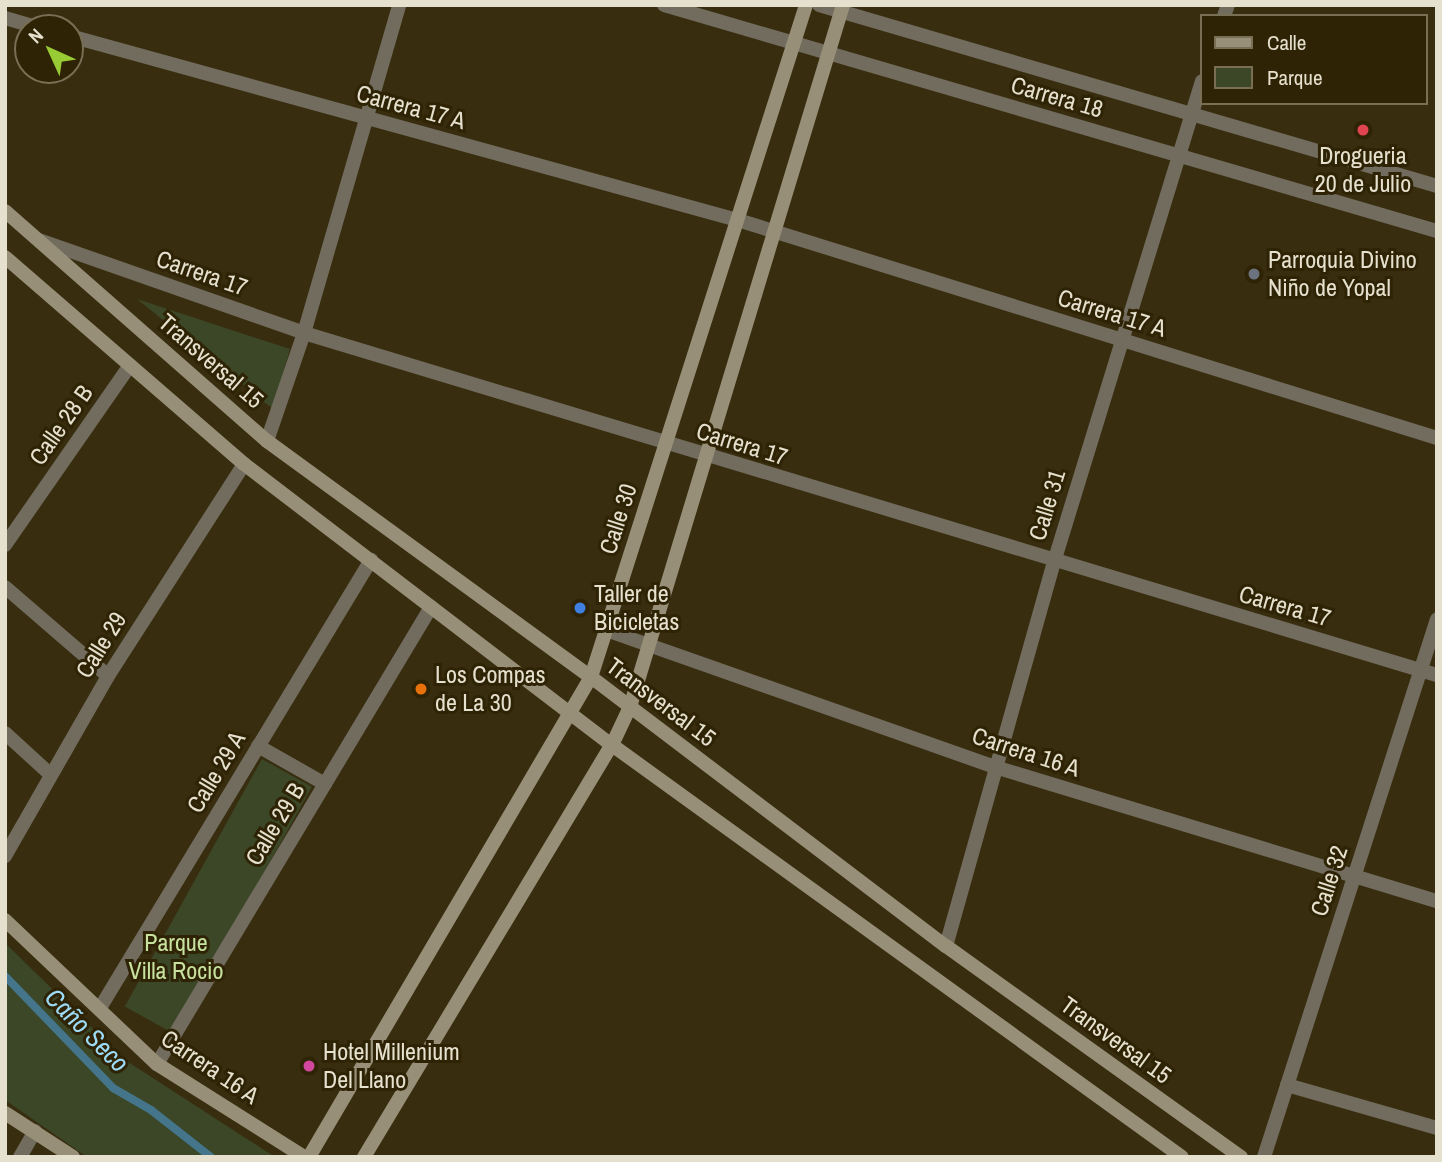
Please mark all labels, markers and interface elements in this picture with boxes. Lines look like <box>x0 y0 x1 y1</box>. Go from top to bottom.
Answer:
north arrow <box>14 14 84 84</box>
legend <box>1200 14 1428 105</box>
text: N <box>22 22 49 49</box>
text: Calle <box>1267 28 1306 57</box>
text: Parque <box>1267 63 1323 92</box>
street label: Carrera 18 <box>1008 70 1106 124</box>
street label: Carrera 17 A <box>353 79 469 135</box>
marker: Drogueria 20 de Julio <box>1355 122 1371 138</box>
place label: Drogueria 20 de Julio <box>1315 142 1411 198</box>
street label: Carrera 17 <box>153 244 251 302</box>
place label: Parroquia Divino Niño de Yopal <box>1268 246 1417 302</box>
marker: Parroquia Divino Niño de Yopal <box>1246 266 1262 282</box>
street label: Carrera 17 A <box>1054 283 1170 343</box>
street label: Transversal 15 <box>153 308 269 414</box>
street label: Calle 28 B <box>23 380 99 470</box>
street label: Carrera 17 <box>693 416 791 472</box>
street label: Calle 31 <box>1023 466 1071 544</box>
street label: Calle 30 <box>593 480 643 558</box>
street label: Carrera 17 <box>1236 579 1334 633</box>
place label: Taller de Bicicletas <box>594 580 679 636</box>
marker: Taller de Bicicletas <box>572 600 588 616</box>
street label: Calle 29 <box>70 607 132 683</box>
street label: Transversal 15 <box>601 652 721 752</box>
place label: Los Compas de La 30 <box>435 661 545 717</box>
marker: Los Compas de La 30 <box>413 681 429 697</box>
street label: Carrera 16 A <box>968 721 1084 783</box>
street label: Calle 29 A <box>180 726 252 818</box>
street label: Calle 29 B <box>239 778 311 870</box>
street label: Calle 32 <box>1304 842 1354 920</box>
park label: Parque Villa Rocio <box>129 929 223 985</box>
water label: Caño Seco <box>39 982 135 1078</box>
street label: Transversal 15 <box>1055 990 1177 1090</box>
street label: Carrera 16 A <box>155 1024 265 1110</box>
place label: Hotel Millenium Del Llano <box>323 1038 460 1094</box>
marker: Hotel Millenium Del Llano <box>301 1058 317 1074</box>

